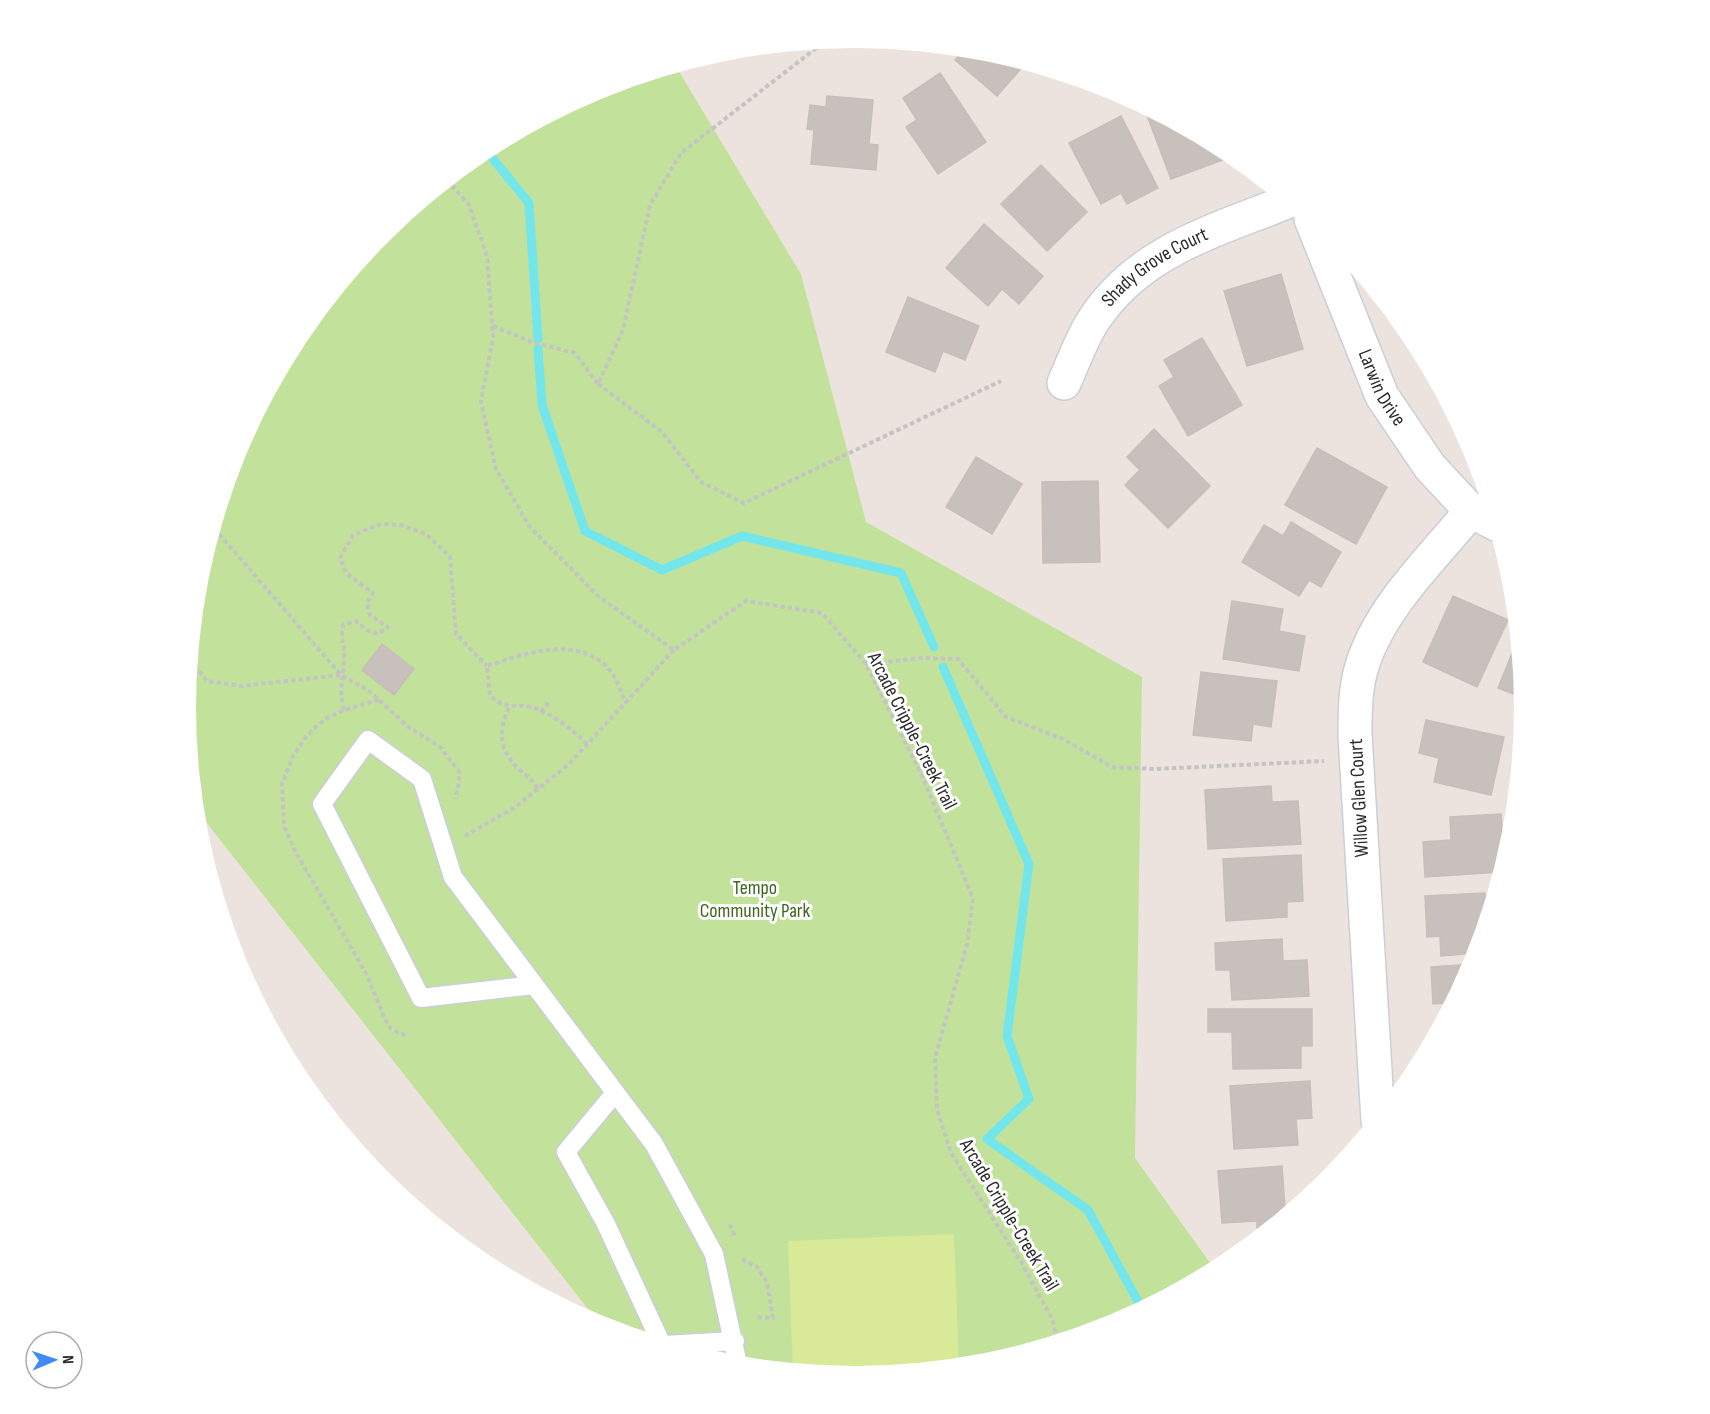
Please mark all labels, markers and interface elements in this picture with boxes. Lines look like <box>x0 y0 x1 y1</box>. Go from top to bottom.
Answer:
street label: Shady Grove Court <box>1096 222 1212 312</box>
street label: Larwin Drive <box>1353 346 1411 431</box>
street label: Arcade Cripple-Creek Trail <box>862 647 962 814</box>
street label: Willow Glen Court <box>1344 738 1374 858</box>
park label: Tempo Community Park <box>700 876 811 923</box>
street label: Arcade Cripple-Creek Trail <box>954 1134 1064 1295</box>
north arrow <box>24 1330 84 1390</box>
text: N <box>58 1355 77 1364</box>

